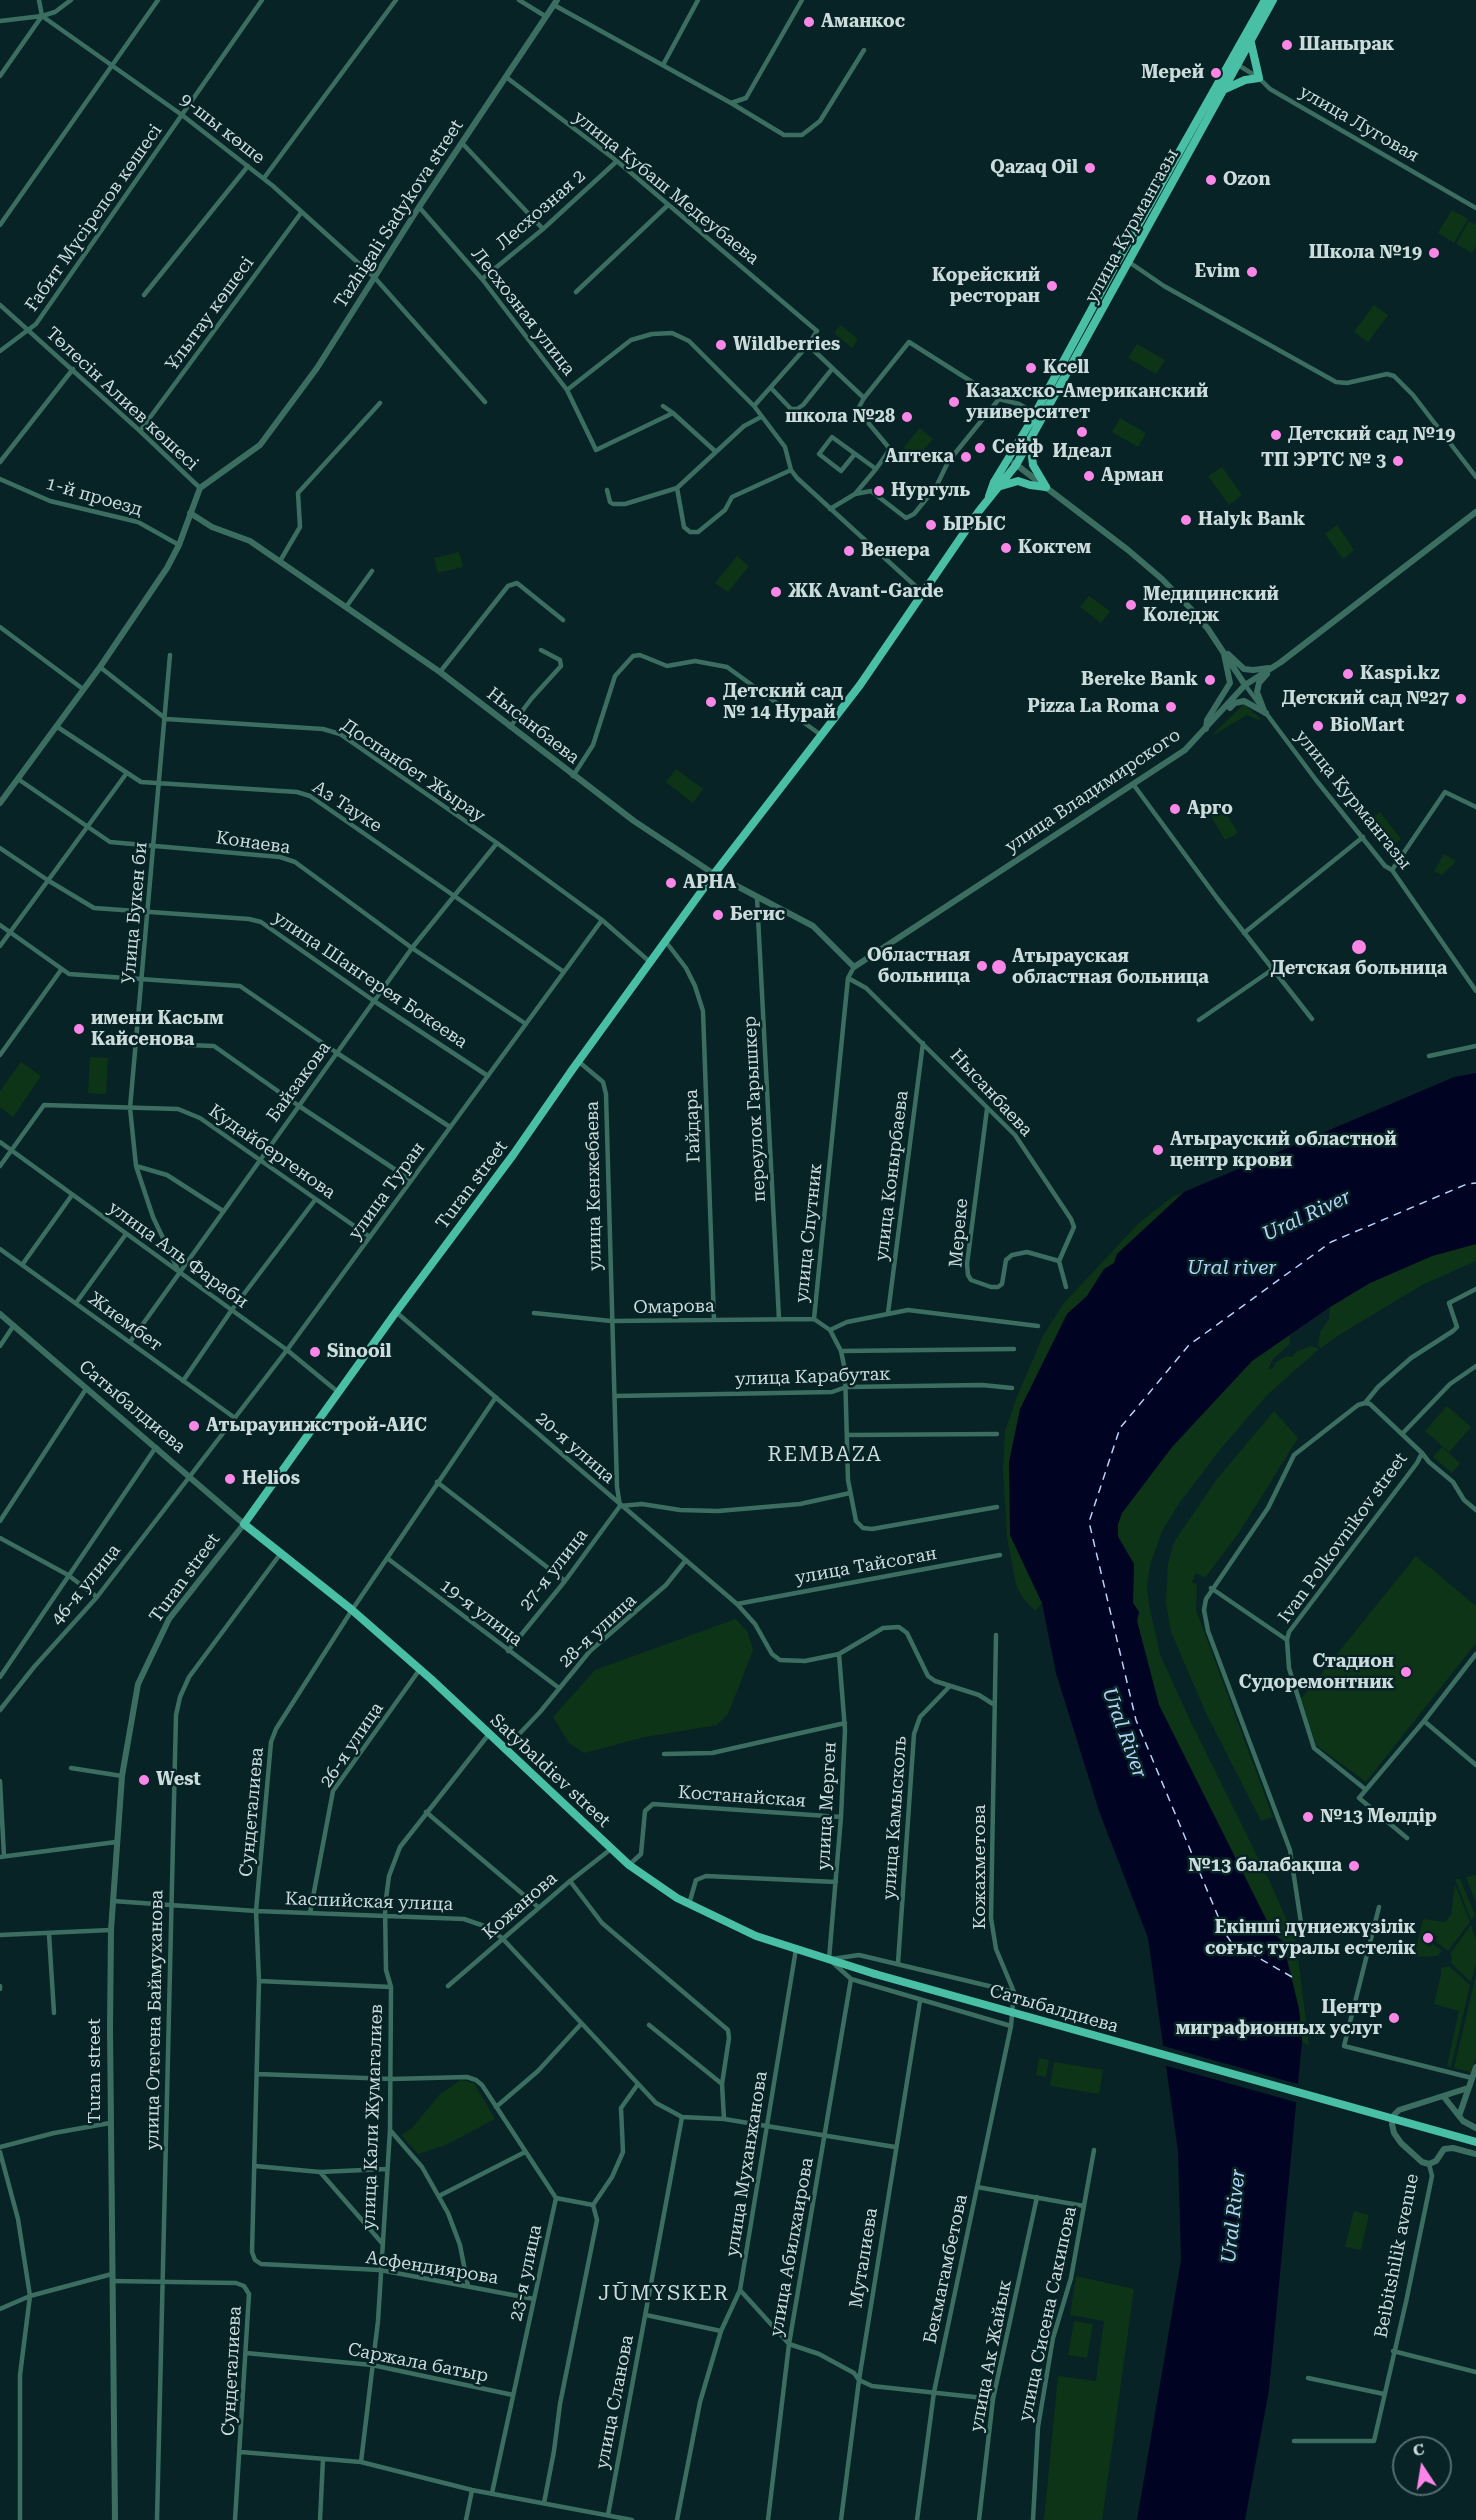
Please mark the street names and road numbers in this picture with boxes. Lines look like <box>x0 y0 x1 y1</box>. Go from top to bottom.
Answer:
street label: улица Луговая <box>1295 81 1423 167</box>
street label: 9-шы көше <box>175 89 269 169</box>
street label: улица Кубаш Медеубаева <box>569 106 763 270</box>
street label: Tazhigali Sadykova street <box>330 116 468 312</box>
street label: Ғабит Мүсірепов көшесi <box>21 120 167 316</box>
street label: улица Курмангазы <box>1081 145 1183 307</box>
street label: Лесхозная 2 <box>492 165 590 255</box>
street label: Лесхозная улица <box>466 244 580 380</box>
street label: Ұлытау көшесi <box>161 253 259 375</box>
street label: Төлесін Алиев көшесі <box>41 323 203 475</box>
street label: 1-й проезд <box>43 473 145 521</box>
street label: Нысанбаева <box>482 683 584 769</box>
street label: Доспанбет Жырау <box>337 715 489 827</box>
street label: улица Владимирского <box>1001 724 1185 858</box>
street label: улица Курмангазы <box>1290 726 1416 874</box>
street label: Аз Тауке <box>308 777 386 837</box>
street label: Конаева <box>214 827 292 859</box>
street label: Улица Букен би <box>118 841 152 985</box>
street label: улица Шангерея Бокеева <box>269 907 471 1053</box>
street label: переулок Гарышкер <box>739 1016 771 1202</box>
street label: Байзакова <box>263 1038 335 1126</box>
street label: Нысанбаева <box>945 1045 1037 1141</box>
street label: Гайдара <box>681 1089 705 1163</box>
street label: улица Конырбаева <box>871 1089 913 1263</box>
street label: Кудайбергенова <box>204 1100 340 1204</box>
street label: улица Кенжебаева <box>582 1101 606 1271</box>
street label: Turan street <box>432 1136 512 1234</box>
street label: улица Туран <box>344 1138 430 1244</box>
street label: улица Спутник <box>791 1162 827 1304</box>
street label: улица Аль Фараби <box>104 1197 252 1313</box>
street label: Мереке <box>945 1198 973 1268</box>
street label: Жиембет <box>84 1288 166 1356</box>
street label: Омарова <box>633 1295 715 1319</box>
street label: Сатыбалдиева <box>74 1356 190 1458</box>
street label: улица Карабутак <box>735 1363 891 1391</box>
street label: 20-я улица <box>531 1408 619 1488</box>
street label: Ivan Polkovnikov street <box>1274 1449 1412 1627</box>
street label: 27-я улица <box>515 1525 593 1615</box>
street label: Turan street <box>145 1529 225 1627</box>
street label: 46-я улица <box>47 1540 125 1630</box>
street label: улица Тайсоган <box>793 1543 939 1589</box>
street label: 19-я улица <box>435 1575 527 1651</box>
street label: 28-я улица <box>555 1590 641 1672</box>
street label: 26-я улица <box>316 1698 388 1792</box>
street label: Satybaldiev street <box>486 1710 614 1832</box>
street label: улица Камысколь <box>878 1735 912 1901</box>
street label: улица Мерген <box>813 1741 841 1871</box>
street label: Сундеталиева <box>236 1746 268 1878</box>
street label: Костанайская <box>677 1782 807 1812</box>
street label: Кожахметова <box>969 1804 991 1930</box>
street label: Кожанова <box>478 1868 562 1944</box>
street label: Каспийская улица <box>284 1888 454 1916</box>
street label: улица Отегена Баймуханова <box>142 1890 168 2150</box>
street label: Сатыбалдиева <box>987 1980 1121 2038</box>
street label: улица Кали Жумагалиев <box>358 2004 388 2230</box>
street label: Turan street <box>84 2018 106 2124</box>
street label: улица Муханжанова <box>722 2070 772 2258</box>
street label: улица Абилхаирова <box>766 2156 818 2338</box>
street label: Beibitshilik avenue <box>1370 2172 1424 2340</box>
street label: Бекмагамбетова <box>920 2192 972 2346</box>
street label: улица Сисена Сакипова <box>1015 2205 1081 2423</box>
street label: Муталиева <box>845 2206 883 2310</box>
street label: 23-я улица <box>505 2223 547 2323</box>
street label: Асфендиярова <box>364 2247 500 2289</box>
street label: улица Ак Жайык <box>966 2278 1016 2434</box>
street label: Сундеталиева <box>218 2305 246 2437</box>
street label: улица Сланова <box>591 2333 639 2471</box>
street label: Саржала батыр <box>346 2339 490 2387</box>

